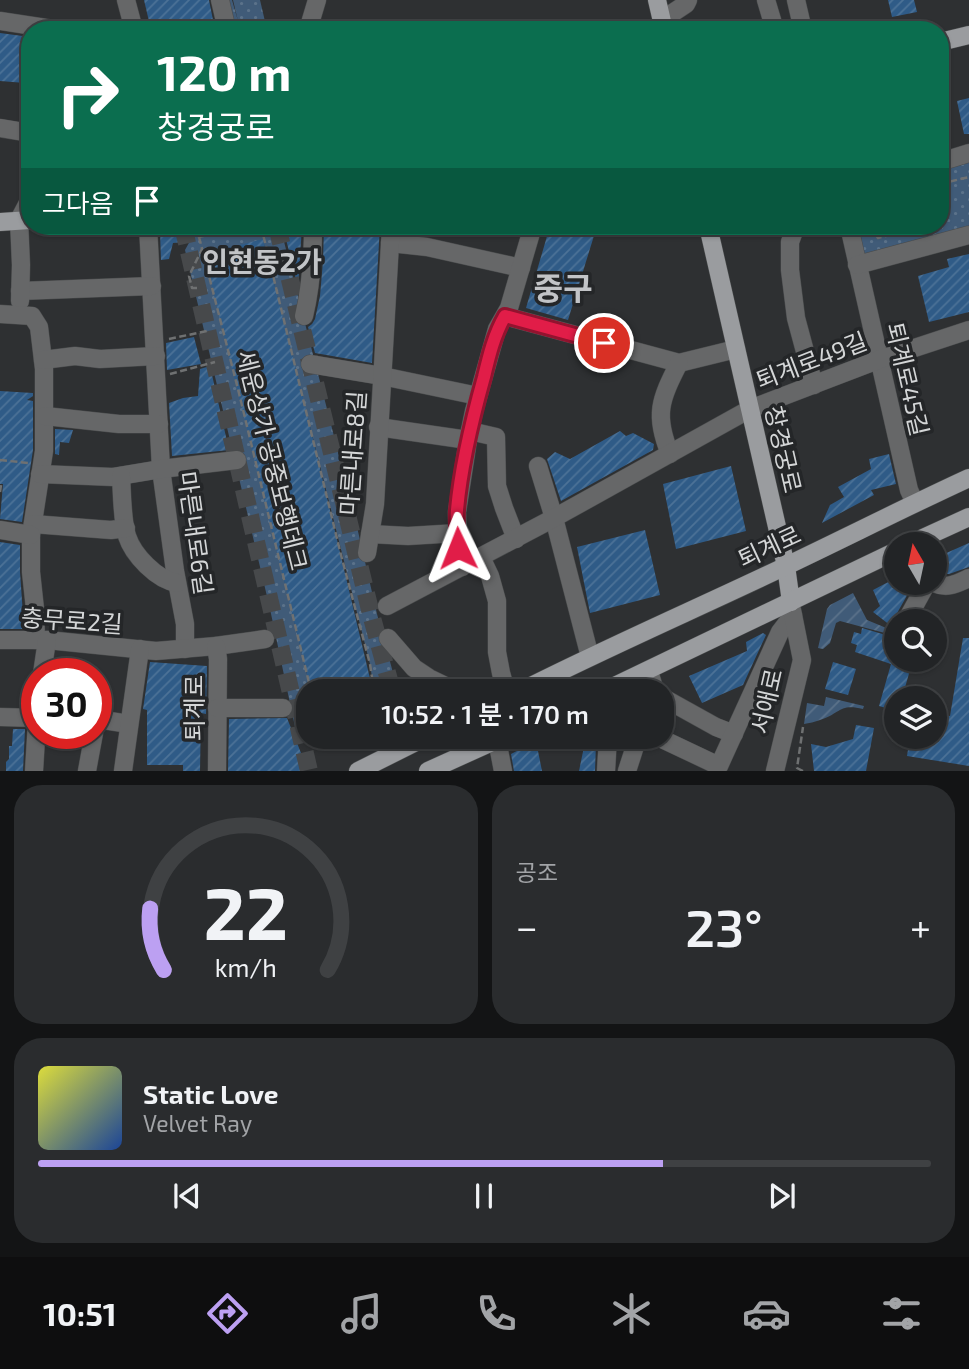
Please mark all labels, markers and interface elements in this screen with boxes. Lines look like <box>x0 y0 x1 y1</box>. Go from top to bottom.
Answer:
text: 120 m <box>157 42 291 101</box>
icon: right <box>42 49 133 140</box>
text: 창경궁로 <box>157 107 275 145</box>
icon: arrive <box>128 182 166 220</box>
text: 그다음 <box>42 187 114 218</box>
district label: 인현동2가 <box>202 244 322 278</box>
district label: 중구 <box>534 268 592 306</box>
pin <box>574 313 634 373</box>
street label: 퇴계로45길 <box>881 319 935 439</box>
icon: arrive <box>585 324 623 362</box>
street label: 퇴계로49길 <box>751 326 871 394</box>
street label: 세운상가 공중보행데크 <box>232 347 314 573</box>
street label: 마른내로8길 <box>333 390 371 516</box>
street label: 창경궁로 <box>760 403 808 495</box>
street label: 마른내로6길 <box>173 470 219 596</box>
position arrow <box>421 511 495 585</box>
street label: 퇴계로 <box>733 519 805 573</box>
north arrow <box>884 532 947 595</box>
map controls <box>884 532 947 749</box>
street label: 충무로2길 <box>20 602 124 638</box>
button: search <box>884 609 947 672</box>
speed limit sign: 30 <box>21 658 112 749</box>
street label: 서애로 <box>744 665 788 737</box>
street label: 퇴계로 <box>179 675 208 741</box>
button: layers <box>884 686 947 749</box>
text: 10:52 · 1 분 · 170 m <box>381 698 589 729</box>
text: 공조 <box>516 858 558 886</box>
text: 22 <box>203 868 288 956</box>
text: 23° <box>685 895 763 957</box>
text: − <box>516 903 538 949</box>
text: + <box>910 903 931 949</box>
text: km/h <box>215 952 277 982</box>
text: Static Love <box>143 1078 279 1109</box>
text: Velvet Ray <box>143 1109 252 1137</box>
icon: previous <box>168 1177 206 1215</box>
icon: pause <box>465 1177 503 1215</box>
icon: next <box>763 1177 801 1215</box>
icon: directions <box>203 1289 252 1338</box>
icon: music <box>337 1289 386 1338</box>
icon: phone <box>472 1289 521 1338</box>
icon: climate <box>607 1289 656 1338</box>
icon: car <box>742 1289 791 1338</box>
icon: filters <box>877 1289 926 1338</box>
text: 10:51 <box>43 1294 117 1332</box>

